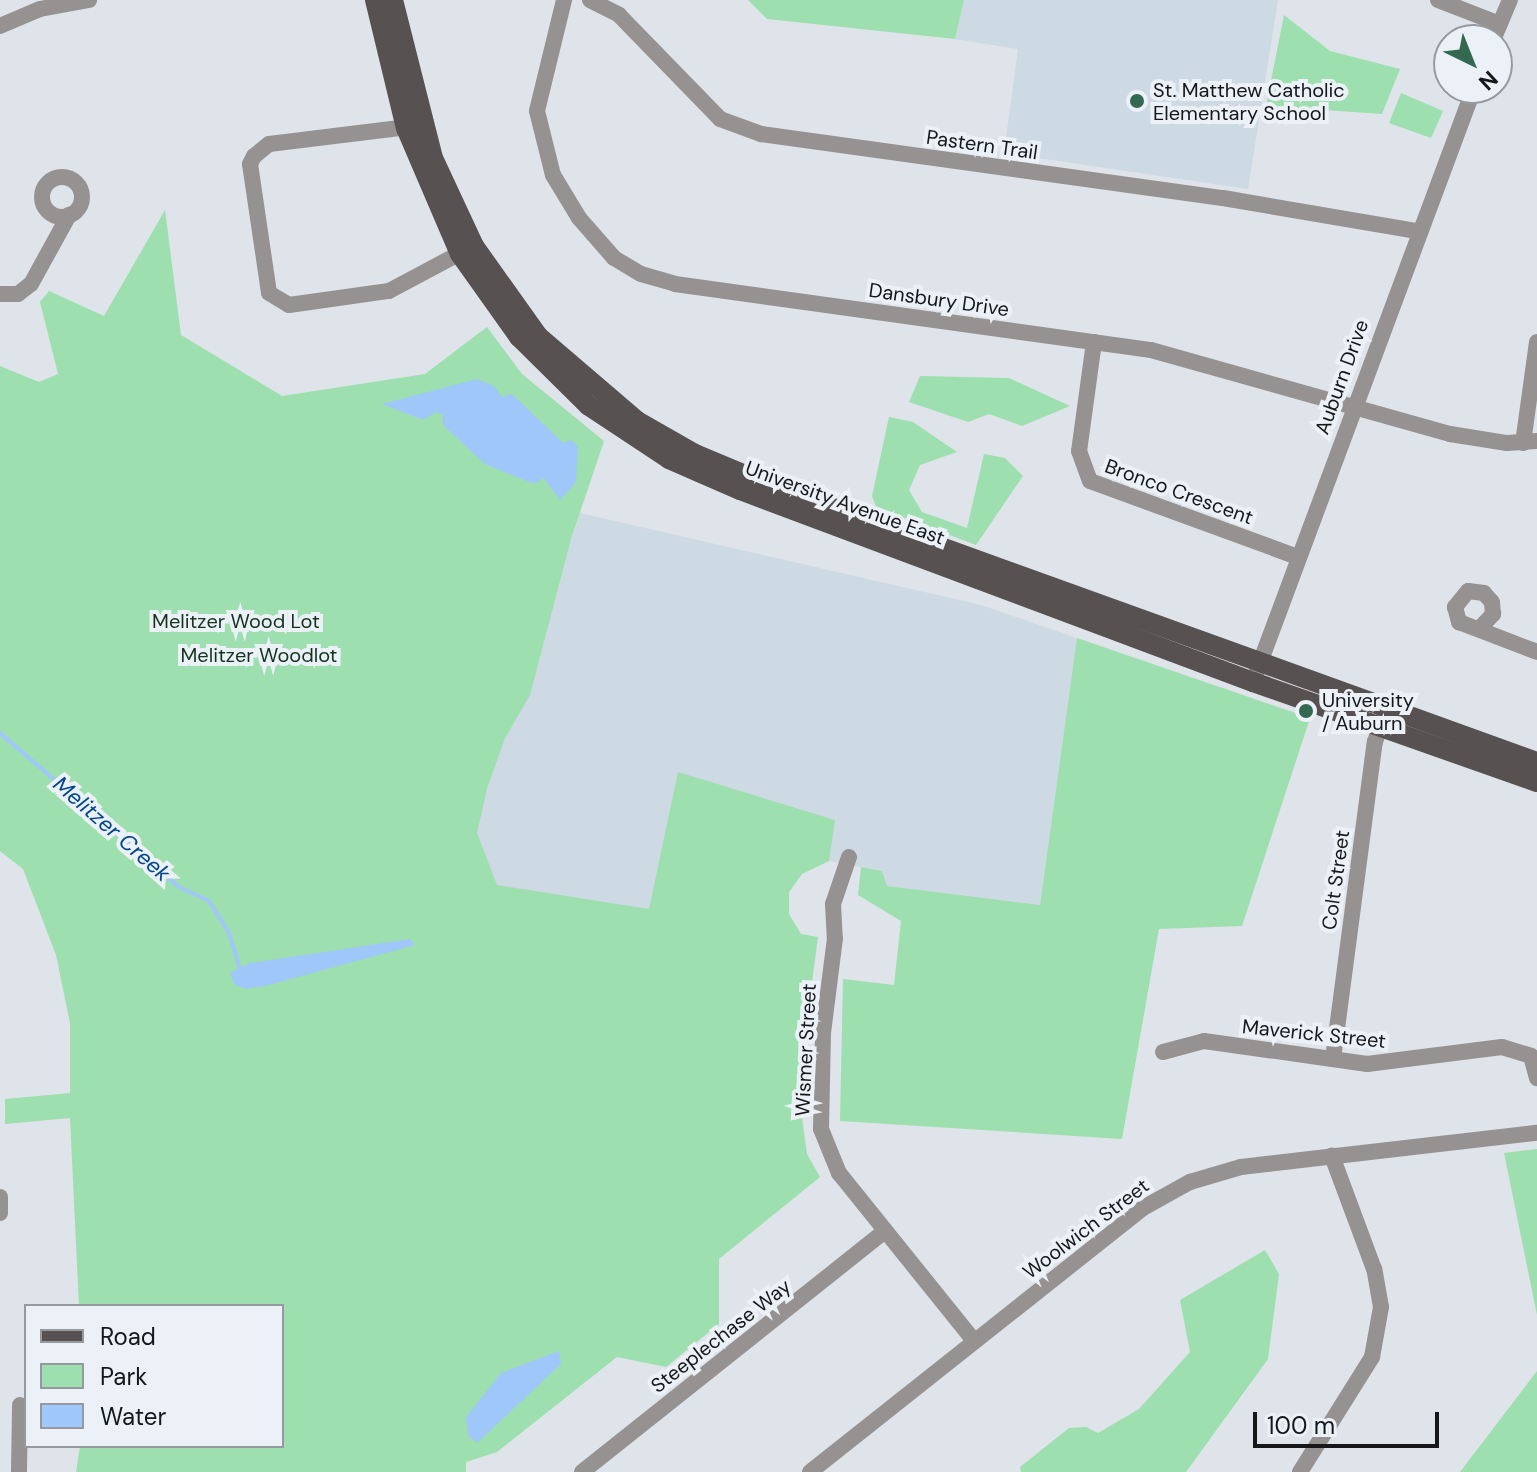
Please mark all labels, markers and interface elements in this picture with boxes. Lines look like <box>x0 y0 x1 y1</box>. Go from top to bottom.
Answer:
north arrow <box>1433 24 1513 104</box>
text: N <box>1473 64 1504 97</box>
place label: St. Matthew Catholic Elementary School <box>1153 78 1345 125</box>
marker: St. Matthew Catholic Elementary School <box>1128 92 1146 110</box>
street label: Pastern Trail <box>925 125 1039 165</box>
street label: Dansbury Drive <box>867 278 1011 322</box>
street label: Auburn Drive <box>1310 316 1374 438</box>
street label: Bronco Crescent <box>1102 454 1256 530</box>
street label: University Avenue East <box>742 456 948 550</box>
park label: Melitzer Wood Lot <box>152 609 320 633</box>
park label: Melitzer Woodlot <box>181 643 337 667</box>
place label: University / Auburn <box>1322 688 1414 735</box>
marker: University / Auburn <box>1297 702 1315 720</box>
water label: Melitzer Creek <box>48 771 176 887</box>
street label: Colt Street <box>1317 829 1355 931</box>
street label: Wismer Street <box>791 983 821 1117</box>
street label: Maverick Street <box>1241 1015 1387 1053</box>
street label: Woolwich Street <box>1018 1174 1154 1284</box>
street label: Steeplechase Way <box>646 1274 796 1398</box>
legend <box>24 1304 284 1448</box>
text: Road <box>100 1321 156 1352</box>
text: Park <box>100 1361 147 1392</box>
scale bar <box>1257 1396 1443 1446</box>
text: Water <box>100 1401 166 1432</box>
text: 100 m <box>1267 1410 1335 1441</box>

